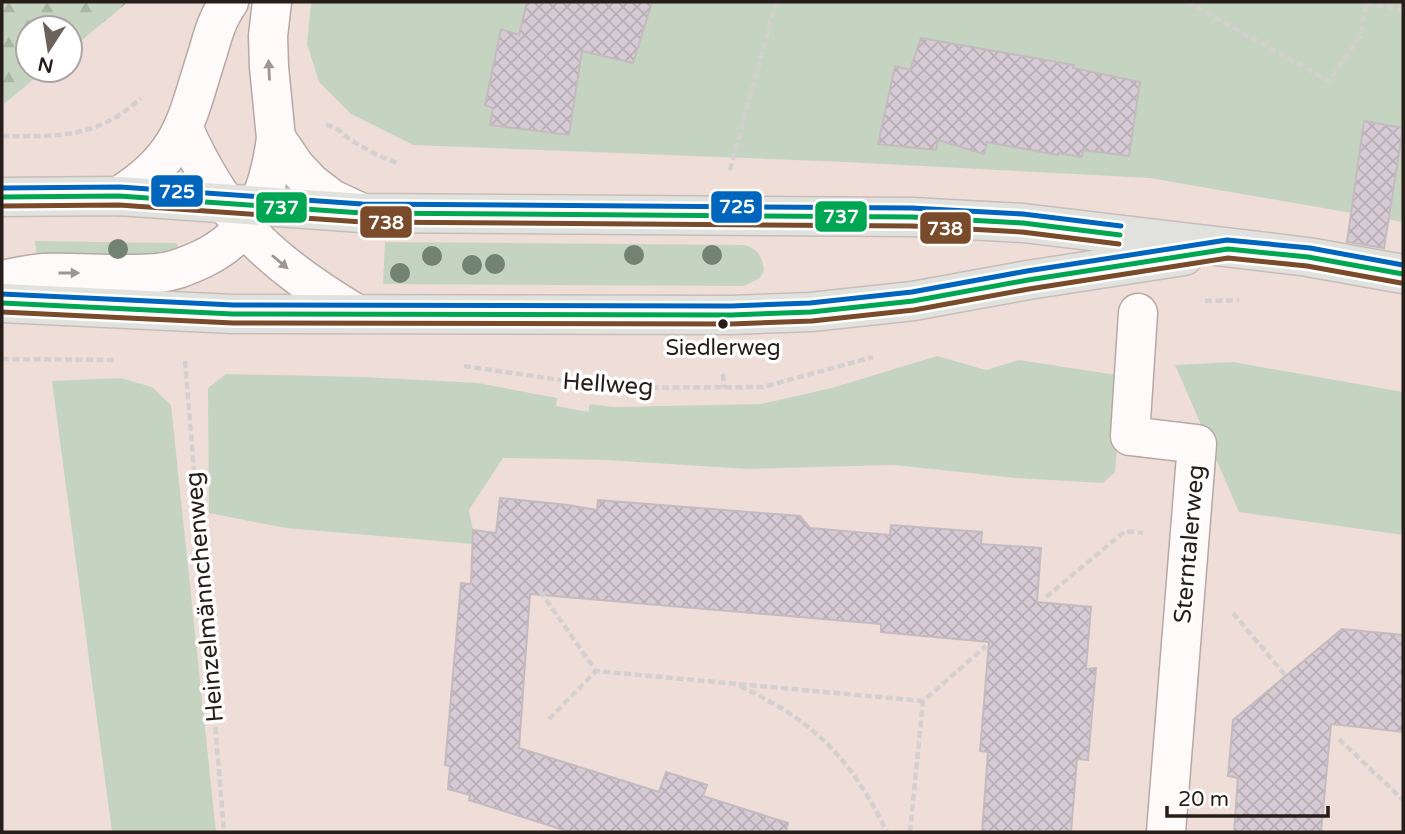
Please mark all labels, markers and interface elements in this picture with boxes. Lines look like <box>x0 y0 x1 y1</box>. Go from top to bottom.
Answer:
north arrow <box>14 14 84 84</box>
text: N <box>36 52 55 77</box>
one-way arrow <box>264 58 275 80</box>
line badge: 725 <box>150 174 204 208</box>
text: 725 <box>159 181 195 203</box>
line badge: 725 <box>710 190 763 224</box>
line badge: 737 <box>255 191 308 224</box>
text: 725 <box>719 196 755 218</box>
text: 737 <box>263 197 299 219</box>
line badge: 737 <box>814 200 868 233</box>
line badge: 738 <box>359 205 413 239</box>
text: 737 <box>823 206 859 228</box>
line badge: 738 <box>919 211 972 245</box>
text: 738 <box>368 212 404 234</box>
text: 738 <box>927 218 963 240</box>
one-way arrow <box>271 254 289 270</box>
one-way arrow <box>59 267 81 279</box>
marker: Siedlerweg <box>716 317 730 331</box>
place label: Siedlerweg <box>665 335 781 361</box>
street label: Hellweg <box>562 367 654 402</box>
street label: Sterntalerweg <box>1168 463 1211 625</box>
street label: Heinzelmännchenweg <box>179 471 230 723</box>
scale bar <box>1167 774 1328 818</box>
text: 20 m <box>1178 787 1229 812</box>

